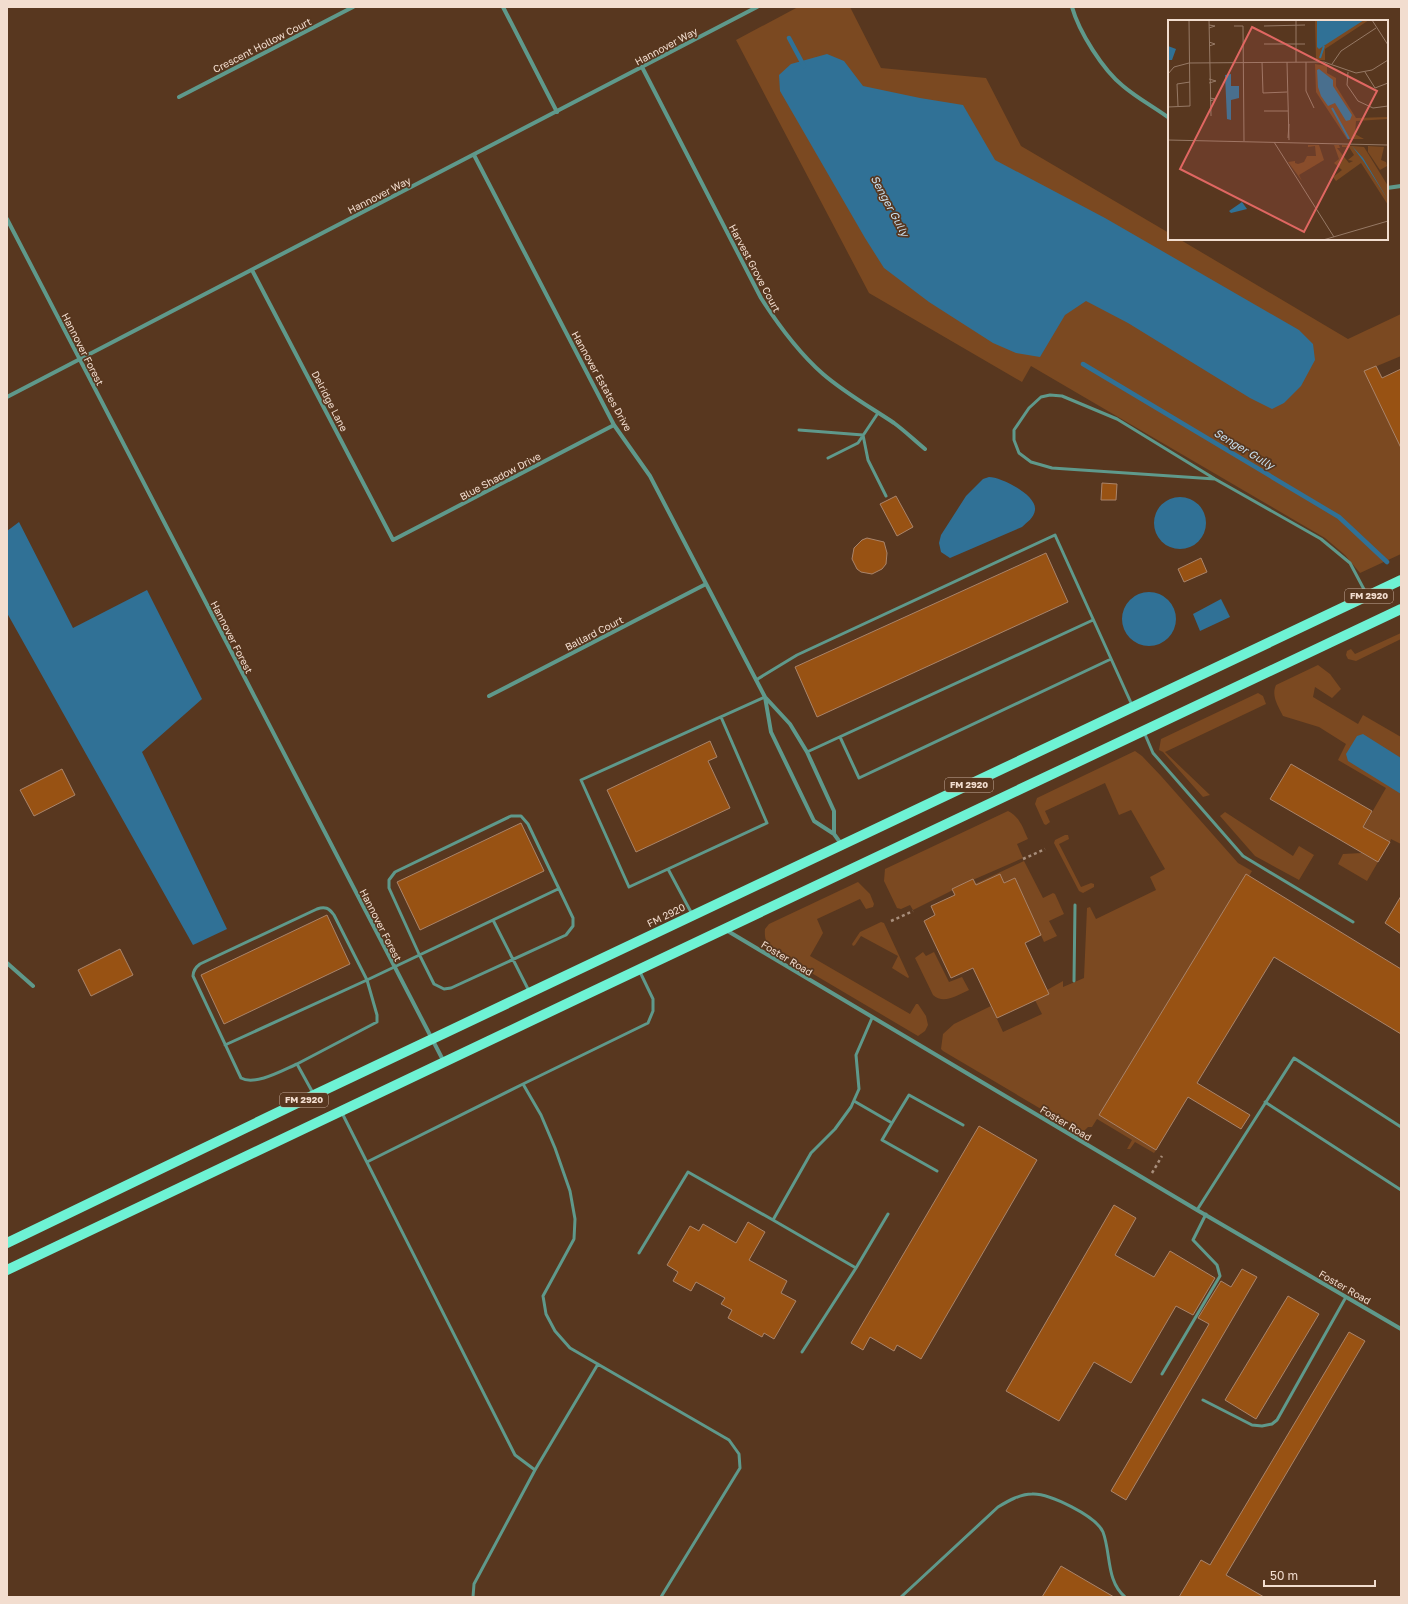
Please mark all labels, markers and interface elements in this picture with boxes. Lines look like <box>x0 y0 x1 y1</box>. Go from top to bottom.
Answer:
street label: Crescent Hollow Court <box>211 15 313 75</box>
inset map <box>1168 20 1388 240</box>
street label: Hannover Way <box>633 24 700 68</box>
water label: Senger Gully <box>868 173 913 241</box>
street label: Hannover Way <box>345 174 413 216</box>
street label: Harvest Grove Court <box>727 222 783 314</box>
street label: Hannover Forest <box>60 311 106 387</box>
street label: Hannover Estates Drive <box>570 329 635 433</box>
street label: Delridge Lane <box>310 369 351 434</box>
water label: Senger Gully <box>1211 426 1278 473</box>
street label: Blue Shadow Drive <box>457 450 543 502</box>
road number: FM 2920 <box>1345 589 1393 603</box>
street label: Hannover Forest <box>209 599 255 675</box>
street label: Ballard Court <box>563 613 625 653</box>
road number: FM 2920 <box>945 778 993 792</box>
street label: Hannover Forest <box>358 887 404 963</box>
street label: FM 2920 <box>645 901 687 929</box>
street label: Foster Road <box>759 938 815 978</box>
road number: FM 2920 <box>280 1093 328 1107</box>
street label: Foster Road <box>1038 1103 1094 1143</box>
street label: Foster Road <box>1317 1267 1373 1307</box>
scale bar <box>1264 1562 1375 1588</box>
text: 50 m <box>1270 1568 1298 1583</box>

